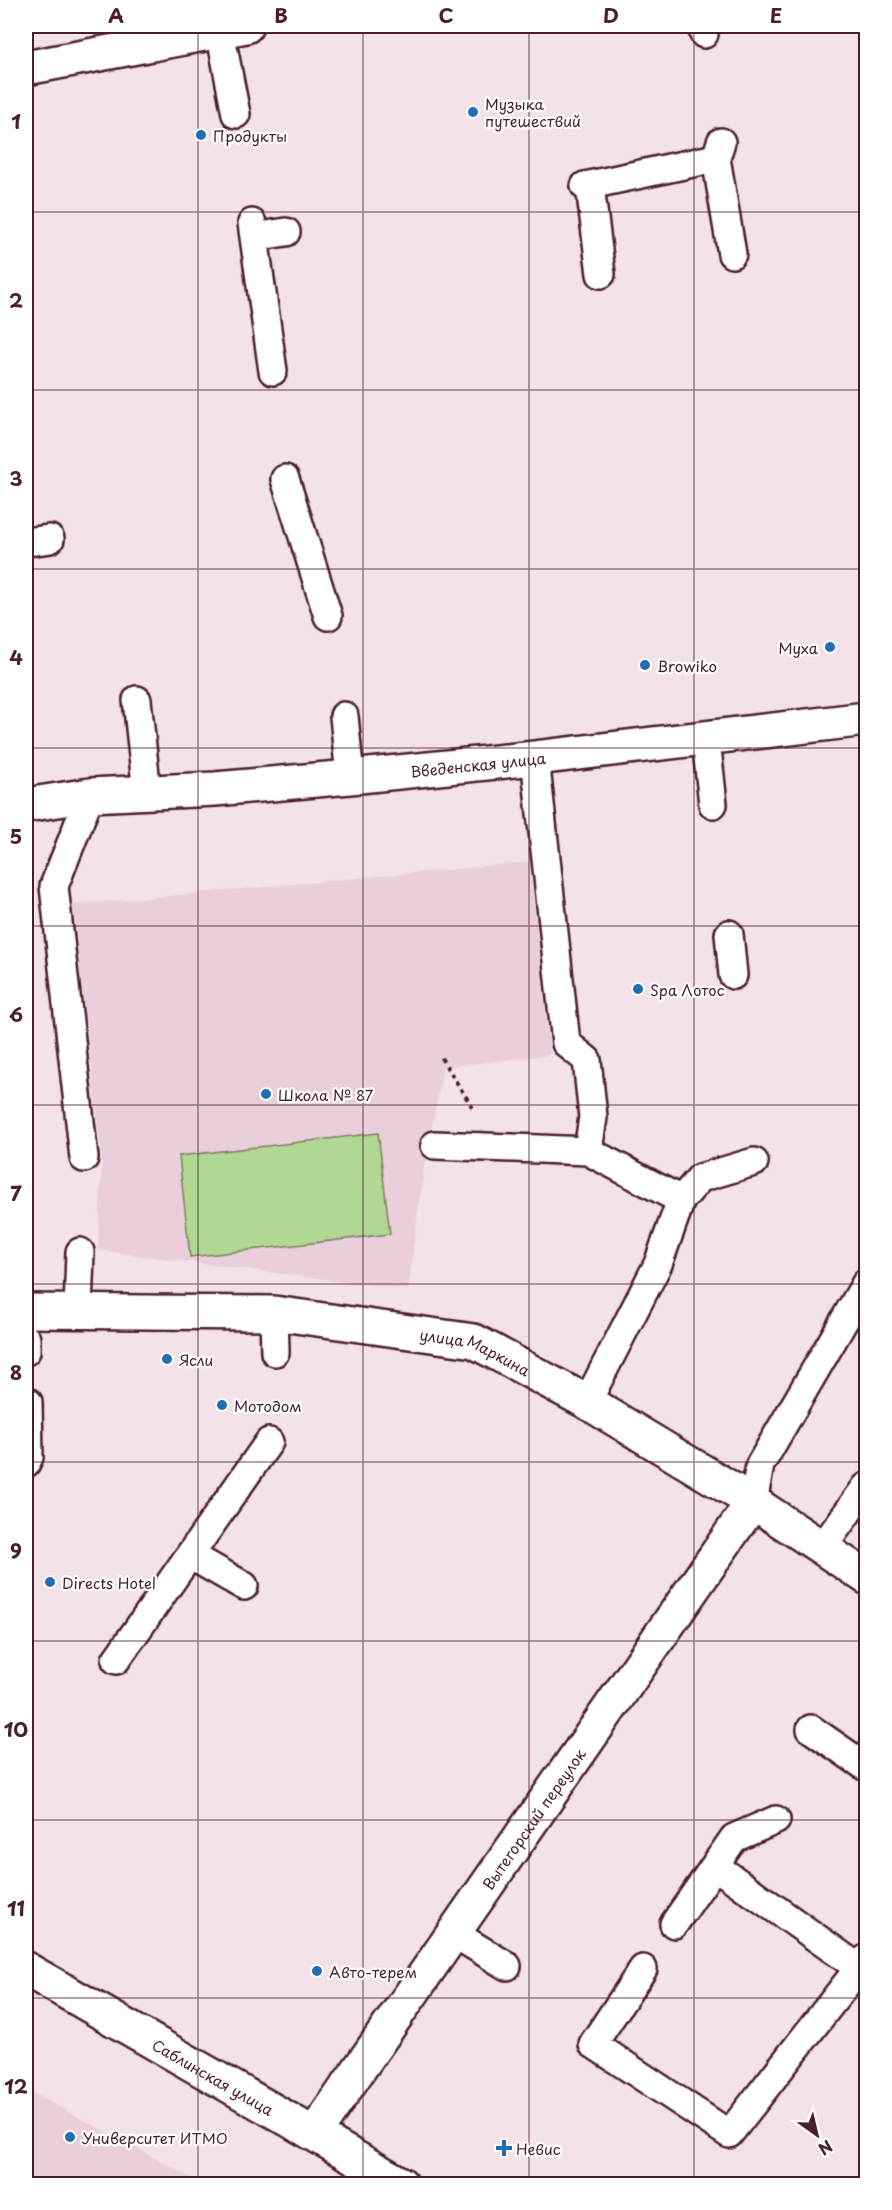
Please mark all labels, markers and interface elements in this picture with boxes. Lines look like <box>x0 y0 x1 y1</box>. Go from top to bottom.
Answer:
text: A <box>108 0 124 30</box>
text: B <box>274 0 288 30</box>
text: C <box>438 0 454 30</box>
text: D <box>603 0 619 30</box>
text: E <box>770 0 782 30</box>
place label: Музыка путешествий <box>485 92 581 132</box>
marker: Музыка путешествий <box>466 105 480 119</box>
text: 1 <box>11 106 21 136</box>
place label: Продукты <box>213 124 287 147</box>
marker: Продукты <box>194 128 208 142</box>
text: 2 <box>9 285 23 315</box>
text: 3 <box>9 463 23 493</box>
place label: Муха <box>778 636 819 659</box>
marker: Муха <box>823 640 837 654</box>
text: 4 <box>9 642 23 672</box>
place label: Browiko <box>657 654 717 677</box>
marker: Browiko <box>638 658 652 672</box>
street label: Введенская улица <box>409 745 547 782</box>
text: 5 <box>10 821 22 851</box>
place label: Spa Лотос <box>650 978 725 1001</box>
marker: Spa Лотос <box>631 982 645 996</box>
text: 6 <box>9 999 23 1029</box>
place label: Школа № 87 <box>278 1083 374 1106</box>
marker: Школа № 87 <box>259 1087 273 1101</box>
text: 7 <box>10 1178 22 1208</box>
street label: улица Маркина <box>418 1322 535 1381</box>
place label: Ясли <box>179 1348 213 1371</box>
marker: Ясли <box>160 1352 174 1366</box>
text: 8 <box>10 1357 22 1387</box>
place label: Мотодом <box>234 1394 302 1417</box>
marker: Мотодом <box>215 1398 229 1412</box>
text: 9 <box>10 1535 22 1565</box>
place label: Directs Hotel <box>62 1571 156 1594</box>
marker: Directs Hotel <box>43 1575 57 1589</box>
text: 10 <box>4 1714 28 1744</box>
street label: Вытегорский переулок <box>476 1743 590 1894</box>
text: 11 <box>7 1893 25 1923</box>
place label: Авто-терем <box>329 1960 417 1983</box>
marker: Авто-терем <box>310 1964 324 1978</box>
street label: Саблинская улица <box>148 2032 279 2121</box>
text: 12 <box>4 2071 28 2101</box>
north arrow <box>787 2105 847 2165</box>
place label: Университет ИТМО <box>82 2126 228 2149</box>
marker: Университет ИТМО <box>63 2130 77 2144</box>
text: N <box>814 2135 838 2162</box>
place label: Невис <box>516 2137 561 2160</box>
marker: Невис <box>497 2141 511 2155</box>

